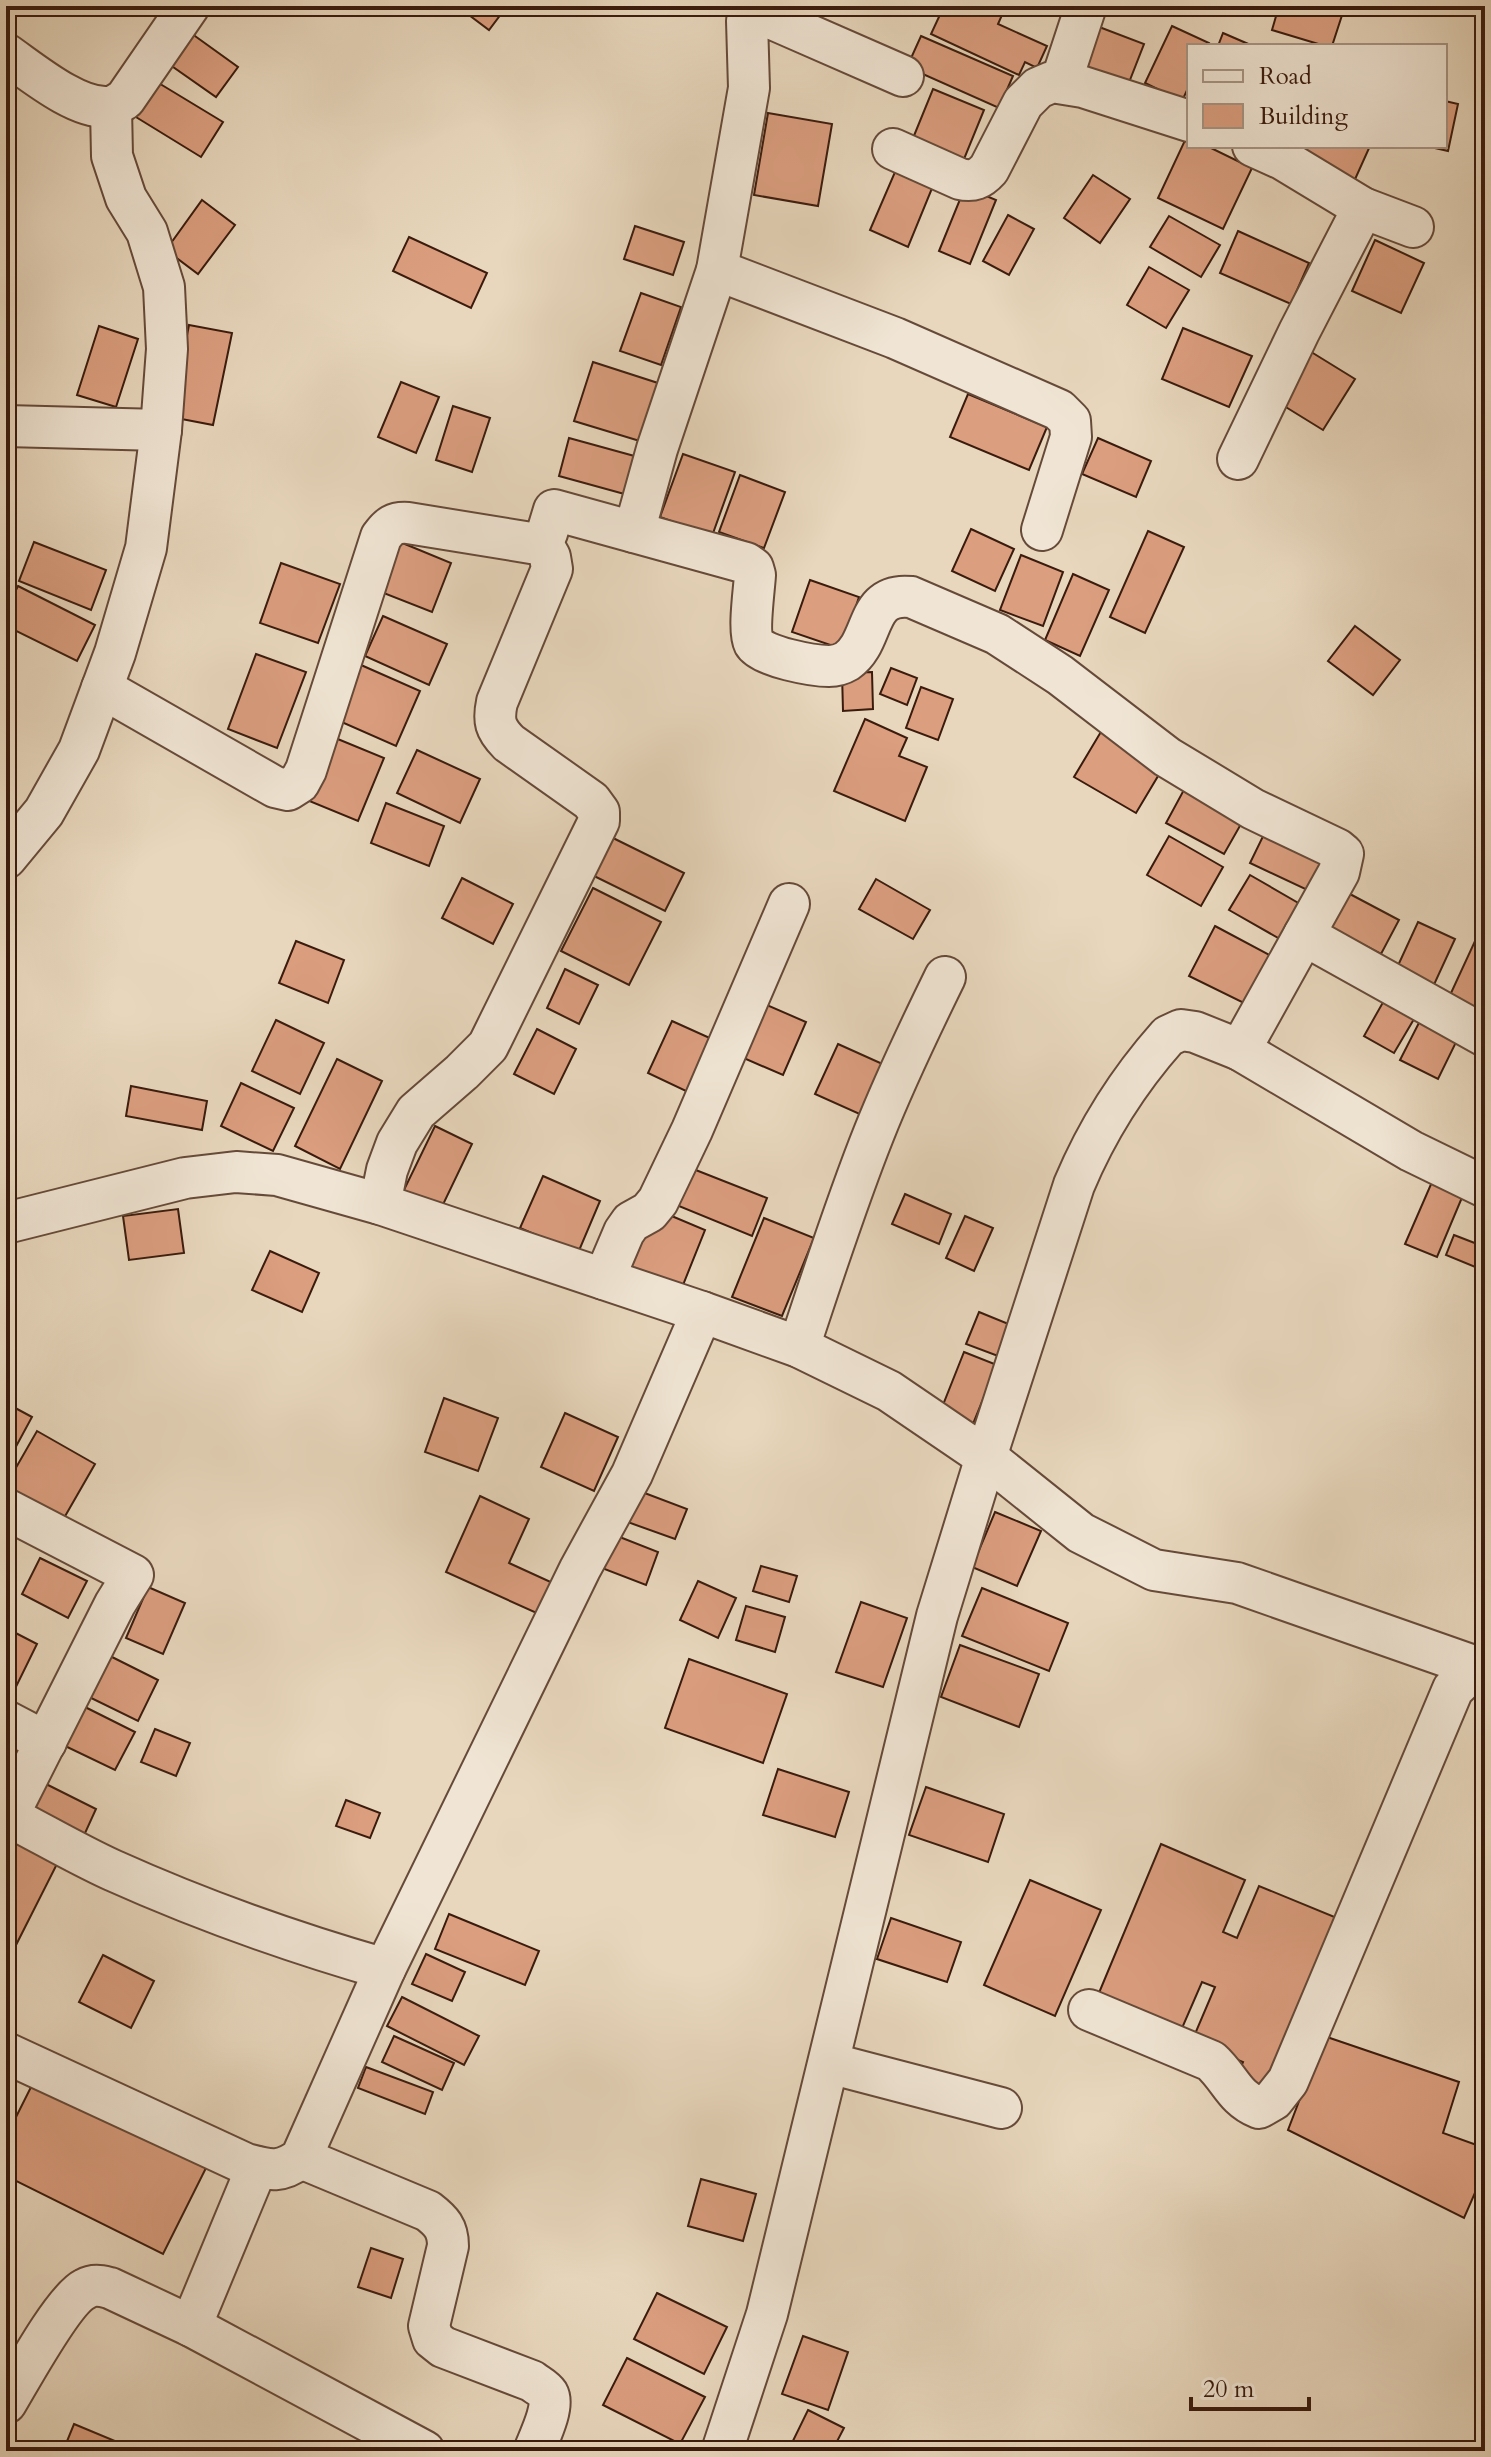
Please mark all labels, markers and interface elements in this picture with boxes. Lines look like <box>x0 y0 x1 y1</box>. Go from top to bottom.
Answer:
legend <box>1187 44 1447 148</box>
text: Road <box>1259 60 1312 93</box>
text: Building <box>1259 100 1349 133</box>
scale bar <box>1191 2361 1309 2411</box>
text: 20 m <box>1203 2373 1255 2406</box>

